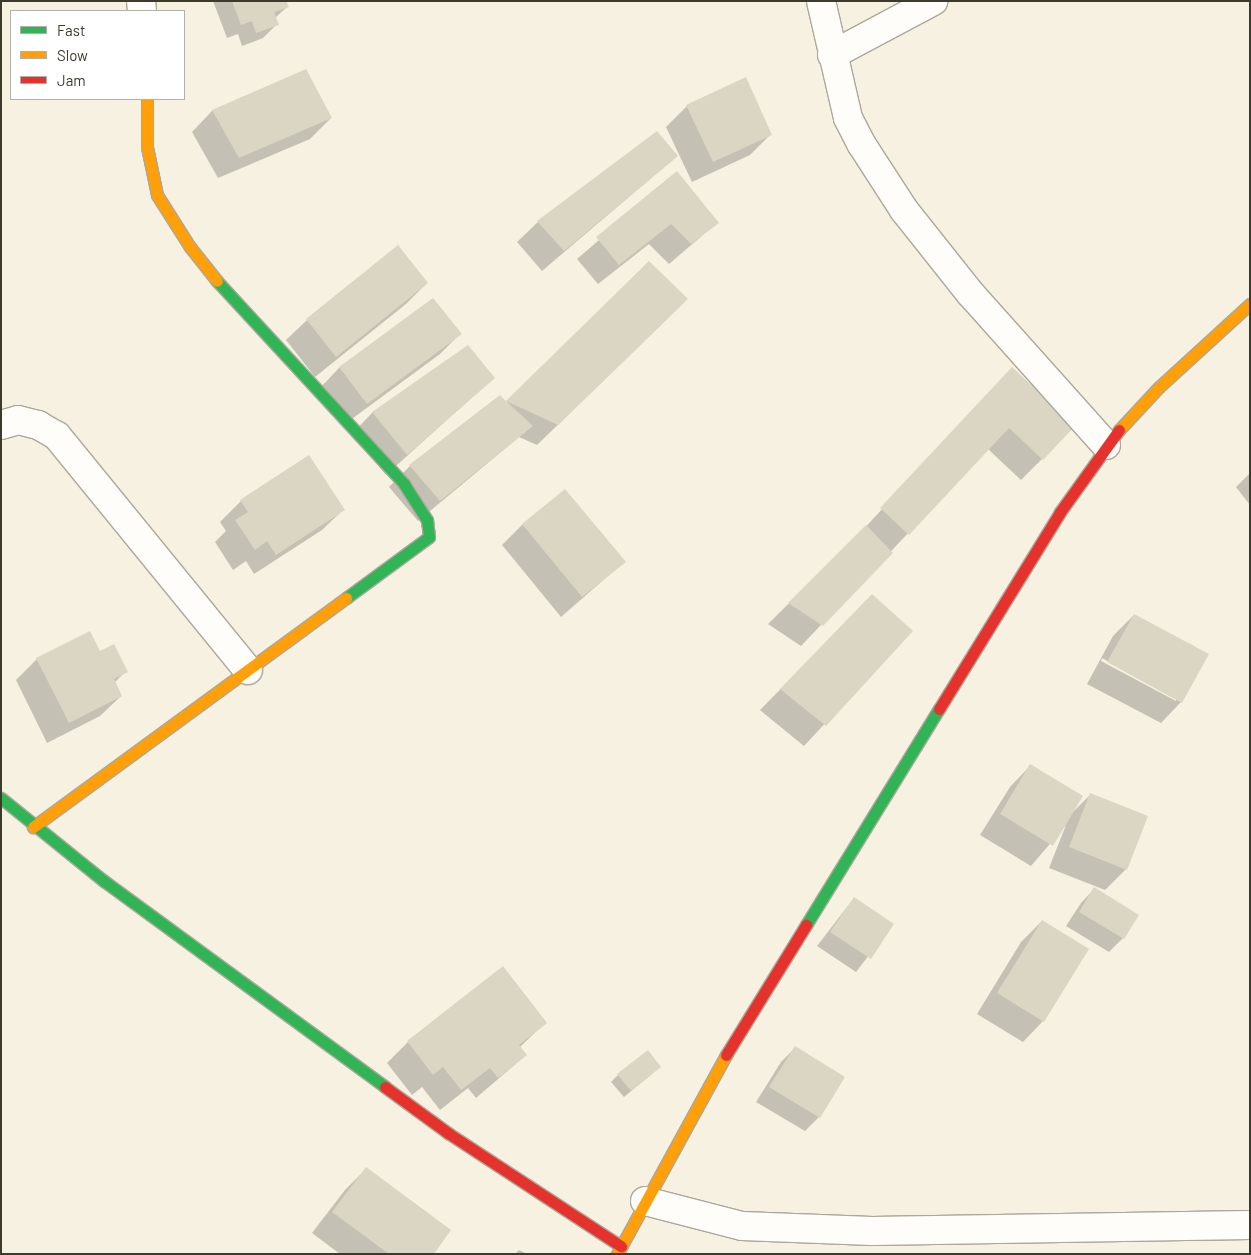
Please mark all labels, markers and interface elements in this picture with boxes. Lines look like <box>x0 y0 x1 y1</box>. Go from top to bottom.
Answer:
legend <box>10 10 185 100</box>
text: Fast <box>57 21 85 39</box>
text: Slow <box>57 46 88 64</box>
text: Jam <box>57 71 86 89</box>

